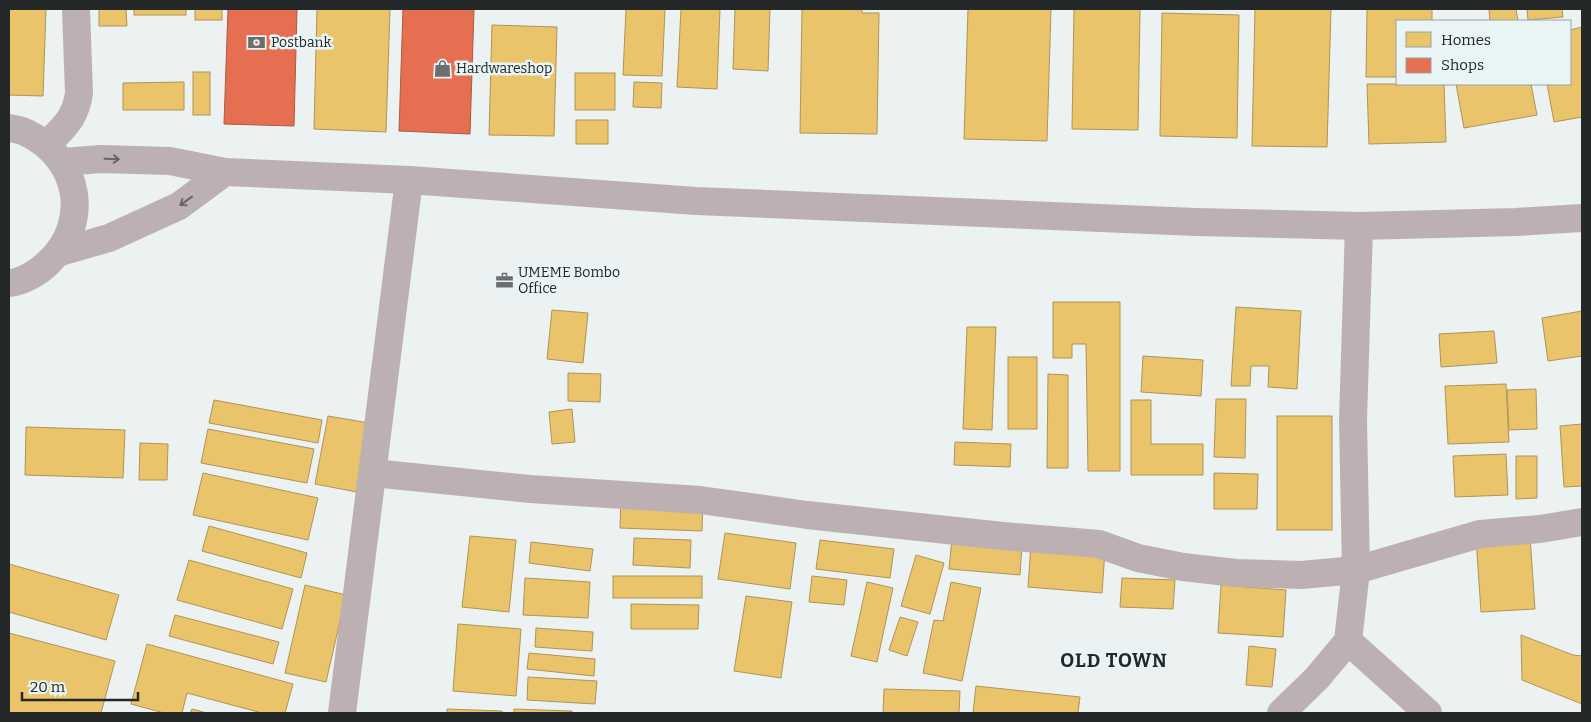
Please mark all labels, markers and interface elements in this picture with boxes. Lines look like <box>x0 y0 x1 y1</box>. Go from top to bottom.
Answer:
legend <box>1396 20 1571 85</box>
text: Homes <box>1441 31 1491 49</box>
bank icon: Postbank <box>247 32 267 52</box>
place label: Postbank <box>271 34 331 51</box>
text: Shops <box>1441 56 1484 74</box>
shop icon: Hardwareshop <box>432 58 452 78</box>
place label: Hardwareshop <box>456 60 552 77</box>
one-way arrow <box>103 155 119 164</box>
one-way arrow <box>179 196 193 206</box>
place label: UMEME Bombo Office <box>518 264 620 297</box>
office icon: UMEME Bombo Office <box>494 270 514 290</box>
district label: OLD TOWN <box>1060 649 1168 672</box>
scale bar <box>22 670 139 702</box>
text: 20 m <box>30 678 66 696</box>

